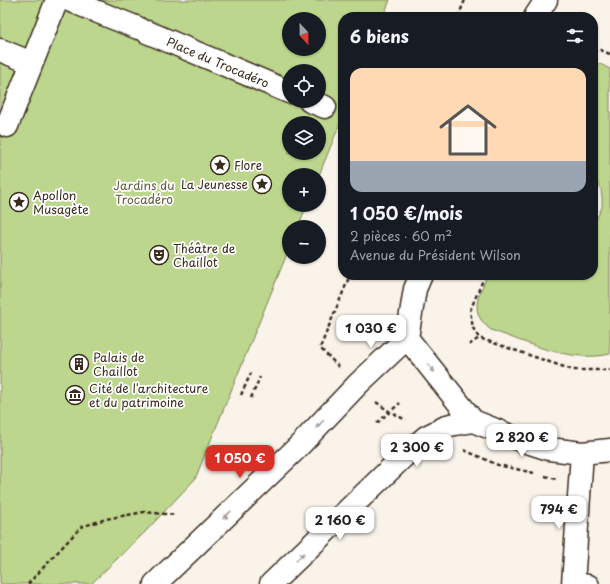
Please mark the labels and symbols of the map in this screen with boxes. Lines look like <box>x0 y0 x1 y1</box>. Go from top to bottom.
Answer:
north arrow <box>282 12 326 56</box>
street label: Place du Trocadéro <box>164 32 272 92</box>
place icon: Flore <box>209 154 231 176</box>
place label: Flore <box>234 156 262 174</box>
place icon: La Jeunesse <box>251 173 273 195</box>
place label: La Jeunesse <box>181 175 248 193</box>
park label: Jardins du Trocadéro <box>114 176 174 208</box>
place label: Apollon Musagète <box>33 186 89 218</box>
place icon: Apollon Musagète <box>8 191 30 213</box>
place label: Théâtre de Chaillot <box>173 239 236 271</box>
theatre icon: Théâtre de Chaillot <box>148 244 170 266</box>
pin: 1 030 € <box>334 315 408 349</box>
place label: Palais de Chaillot <box>93 348 145 380</box>
building icon: Palais de Chaillot <box>68 353 90 375</box>
one-way arrow <box>427 363 436 374</box>
place label: Cité de l'architecture et du patrimoine <box>89 379 209 411</box>
museum icon: Cité de l'architecture et du patrimoine <box>64 384 86 406</box>
one-way arrow <box>315 419 325 429</box>
pin: 2 820 € <box>485 424 559 458</box>
pin: 2 300 € <box>380 434 454 468</box>
pin: 1 050 € <box>203 445 277 479</box>
pin: 794 € <box>531 496 587 530</box>
pin: 2 160 € <box>303 507 377 541</box>
one-way arrow <box>222 510 232 520</box>
one-way arrow <box>295 553 304 562</box>

